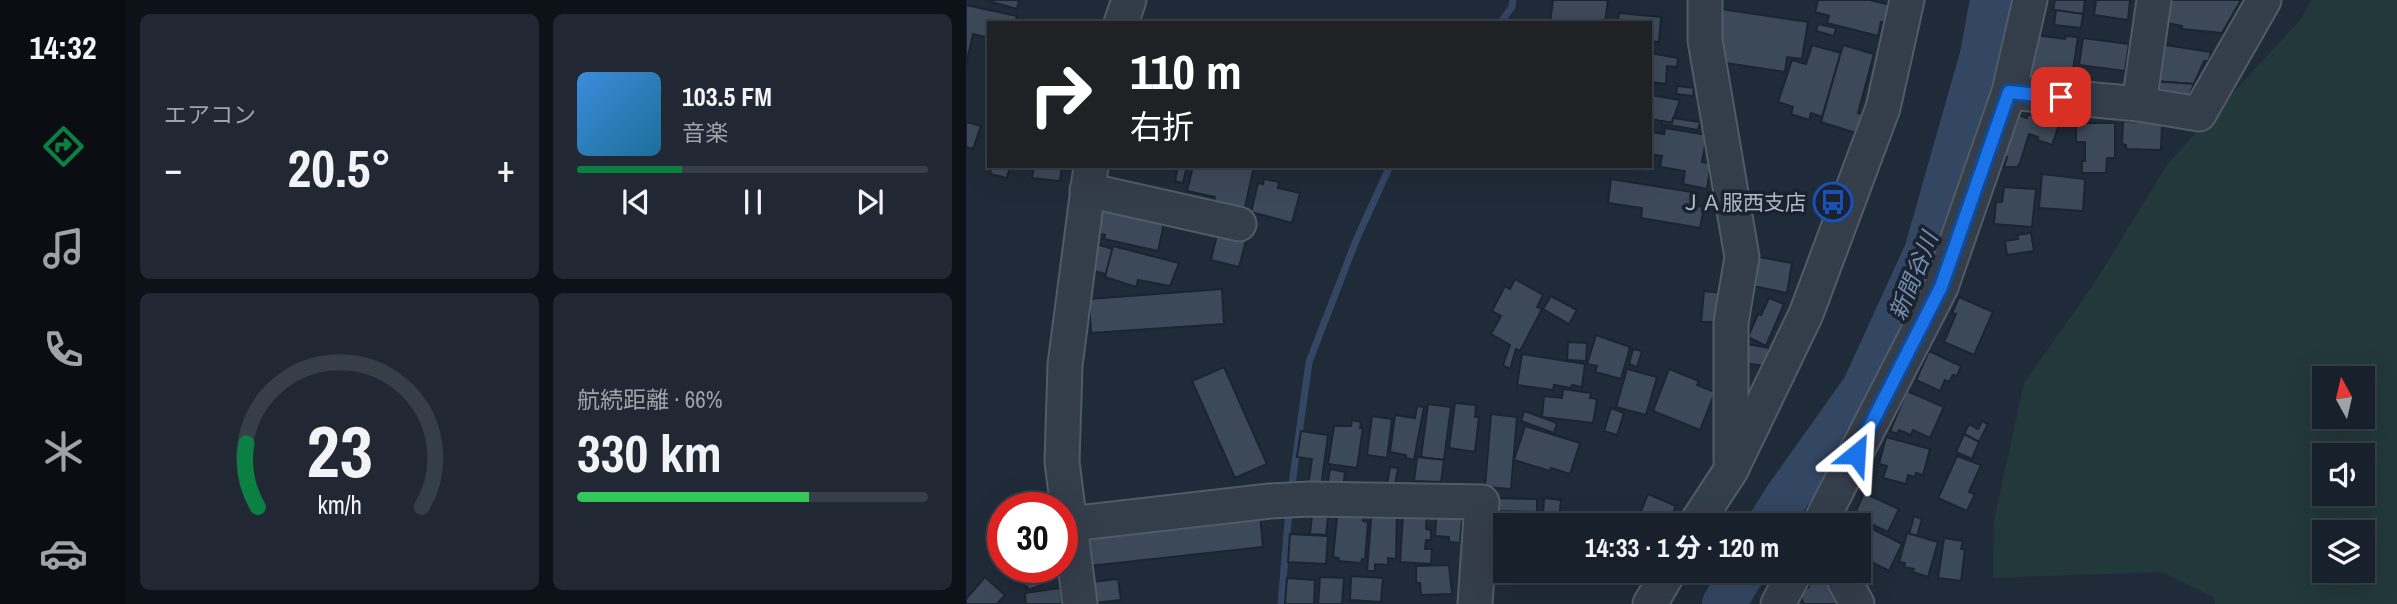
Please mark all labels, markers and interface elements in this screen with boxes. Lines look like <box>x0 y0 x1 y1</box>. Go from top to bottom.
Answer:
text: 14:32 <box>29 26 97 69</box>
text: 110 m <box>1130 38 1242 104</box>
icon: right <box>1015 49 1106 140</box>
pin <box>2031 67 2091 127</box>
icon: arrive <box>2042 78 2080 116</box>
text: 103.5 FM <box>682 79 772 114</box>
text: エアコン <box>164 99 256 130</box>
text: 右折 <box>1130 105 1194 148</box>
text: 音楽 <box>682 117 728 148</box>
icon: directions <box>39 122 88 171</box>
text: 20.5° <box>288 133 391 203</box>
text: − <box>164 143 182 194</box>
text: + <box>497 143 515 194</box>
bus stop icon: ＪＡ服西支店 <box>1812 181 1854 223</box>
icon: previous <box>617 183 655 221</box>
icon: pause <box>734 183 772 221</box>
icon: next <box>851 183 889 221</box>
place label: ＪＡ服西支店 <box>1680 188 1806 217</box>
icon: music <box>39 224 88 273</box>
water label: 新間谷川 <box>1881 225 1946 324</box>
icon: phone <box>39 325 88 374</box>
north arrow <box>2312 366 2375 429</box>
map controls <box>2312 366 2375 583</box>
text: 航続距離 · 66% <box>577 384 722 415</box>
text: 23 <box>306 403 373 501</box>
position arrow <box>1819 417 1893 491</box>
text: 330 km <box>577 418 722 488</box>
icon: climate <box>39 427 88 476</box>
button: sound <box>2312 443 2375 506</box>
text: km/h <box>317 488 362 522</box>
speed limit sign: 30 <box>987 492 1078 583</box>
button: layers <box>2312 520 2375 583</box>
icon: car <box>39 529 88 578</box>
text: 14:33 · 1 分 · 120 m <box>1585 530 1779 565</box>

